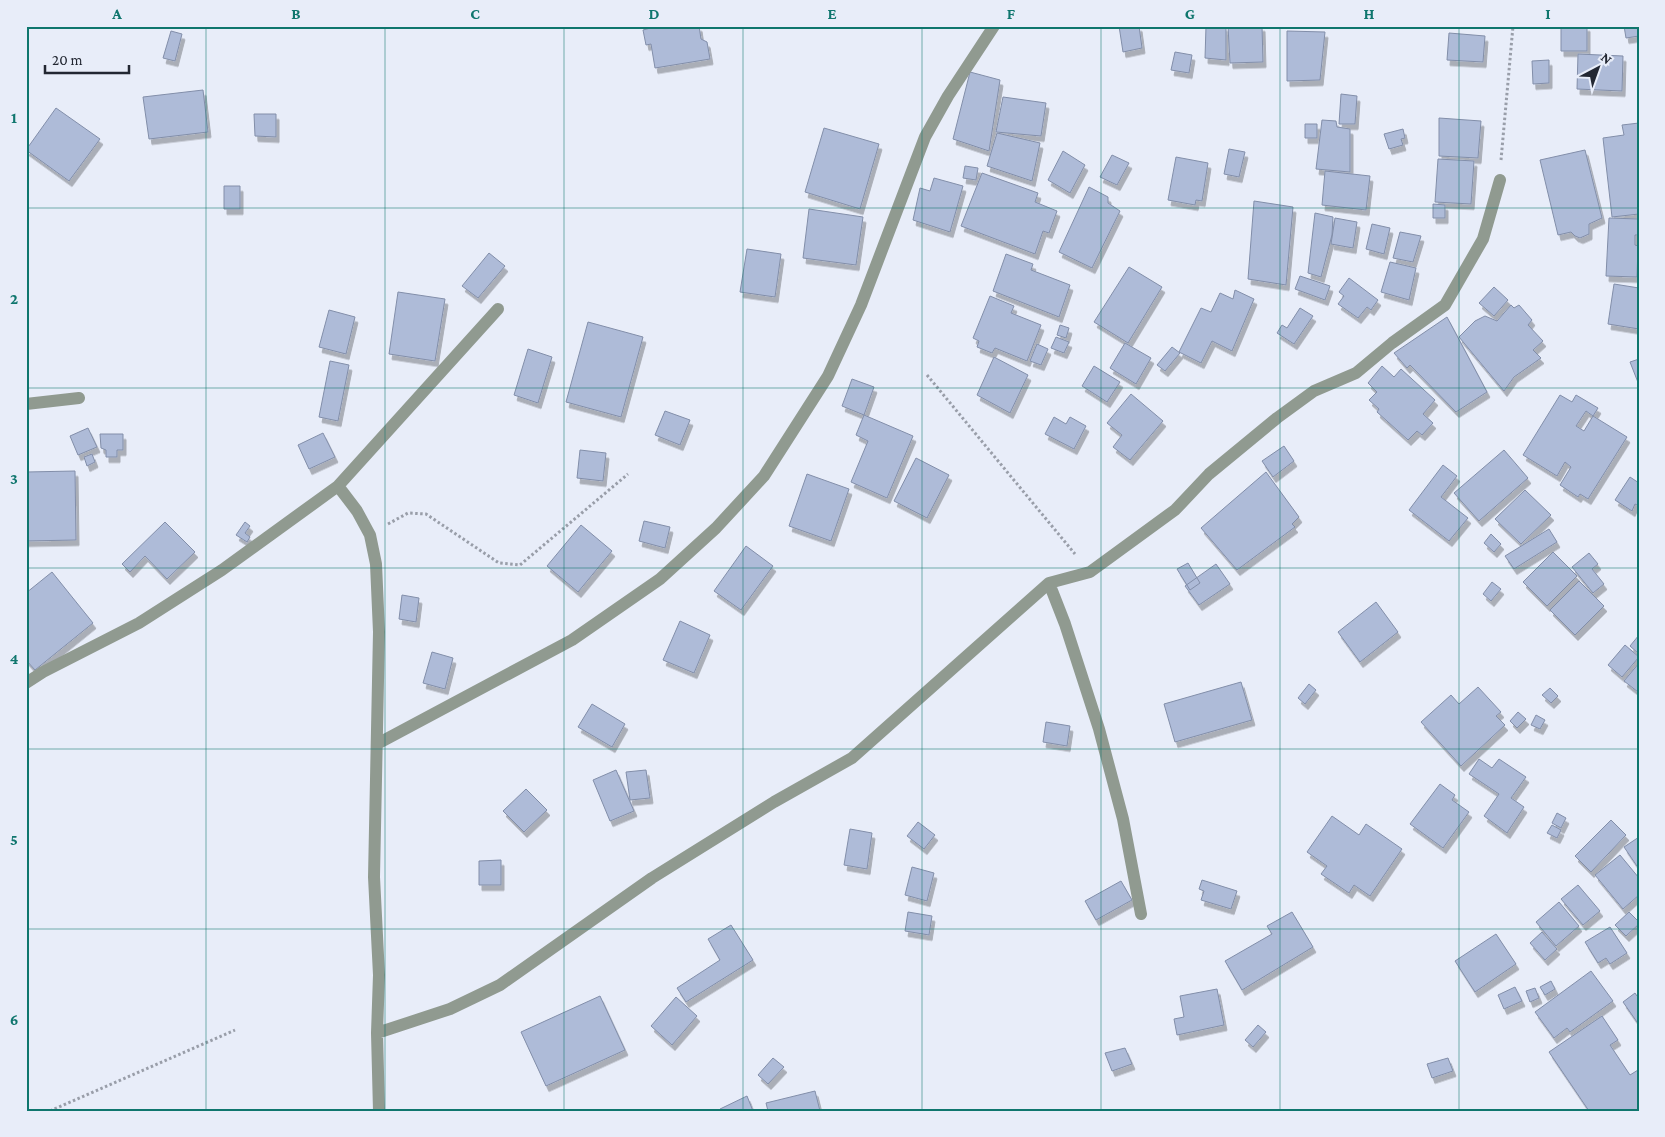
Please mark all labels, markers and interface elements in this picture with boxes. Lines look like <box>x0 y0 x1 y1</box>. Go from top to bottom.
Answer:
text: A <box>111 5 122 22</box>
text: B <box>291 5 301 22</box>
text: C <box>470 5 480 22</box>
text: D <box>648 5 660 22</box>
text: E <box>827 5 837 22</box>
text: F <box>1007 5 1016 22</box>
text: G <box>1185 5 1195 22</box>
text: H <box>1364 5 1375 22</box>
text: I <box>1545 5 1551 22</box>
scale bar <box>45 42 129 74</box>
north arrow <box>1572 42 1622 92</box>
text: N <box>1598 49 1616 68</box>
text: 20 m <box>52 52 83 68</box>
text: 1 <box>11 109 17 126</box>
text: 2 <box>10 290 18 307</box>
text: 3 <box>10 470 18 487</box>
text: 4 <box>10 650 19 667</box>
text: 5 <box>10 831 18 848</box>
text: 6 <box>10 1011 18 1028</box>

